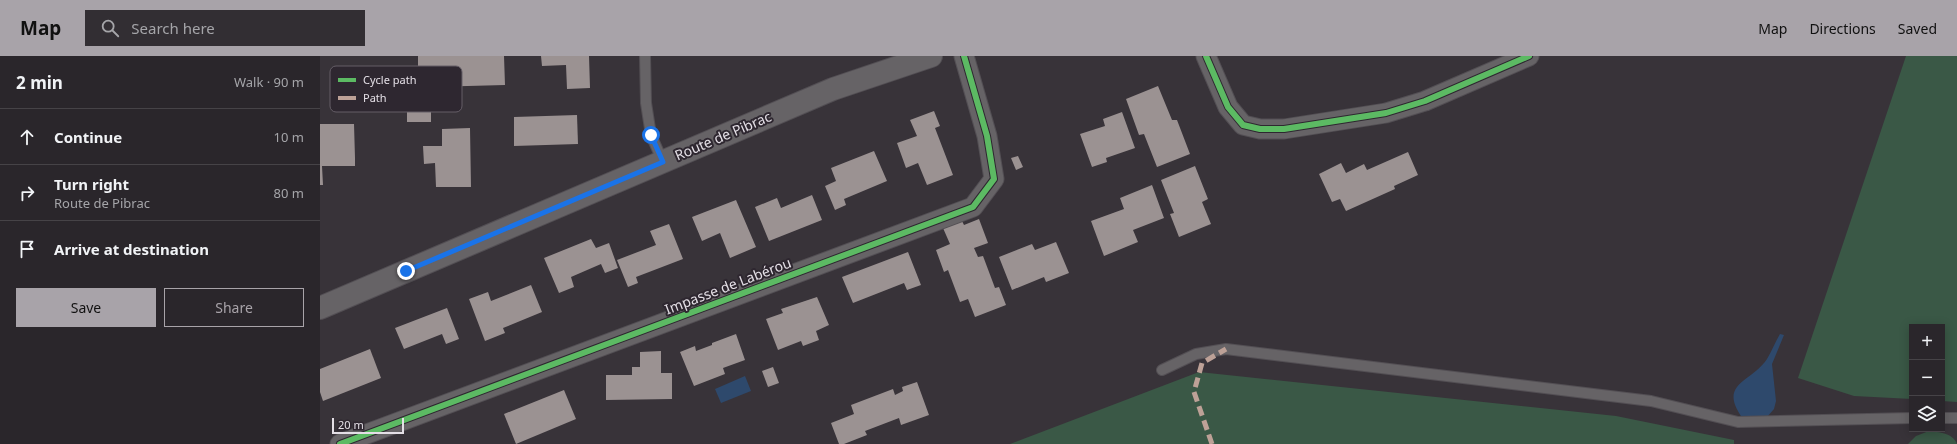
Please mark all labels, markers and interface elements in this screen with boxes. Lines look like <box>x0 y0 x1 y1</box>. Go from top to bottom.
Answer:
search box <box>85 10 365 46</box>
text: Map <box>20 15 61 41</box>
icon: search <box>99 17 121 39</box>
text: Search here <box>131 18 215 38</box>
text: Map <box>1758 19 1787 38</box>
text: Directions <box>1809 19 1876 38</box>
text: Saved <box>1898 19 1937 38</box>
legend <box>330 66 462 112</box>
text: 2 min <box>16 71 63 94</box>
text: Cycle path <box>363 72 416 87</box>
text: Walk · 90 m <box>234 73 304 91</box>
text: Path <box>363 90 387 105</box>
street label: Route de Pibrac <box>672 106 774 164</box>
icon: ahead <box>16 126 38 148</box>
route start <box>642 126 660 144</box>
text: Continue <box>54 127 122 147</box>
text: 10 m <box>274 128 304 146</box>
text: Turn right <box>54 174 129 194</box>
icon: right <box>16 182 38 204</box>
text: 80 m <box>274 184 304 202</box>
text: Route de Pibrac <box>54 194 150 212</box>
icon: arrive <box>16 238 38 260</box>
text: Arrive at destination <box>54 239 209 259</box>
street label: Impasse de Labérou <box>662 253 794 318</box>
route end <box>397 262 415 280</box>
button: Save <box>16 288 156 327</box>
button: Share <box>164 288 304 327</box>
map controls <box>1909 324 1945 432</box>
button: + <box>1909 324 1945 360</box>
button: − <box>1909 360 1945 396</box>
button: layers <box>1909 396 1945 432</box>
scale bar <box>332 416 404 435</box>
text: 20 m <box>338 417 364 432</box>

